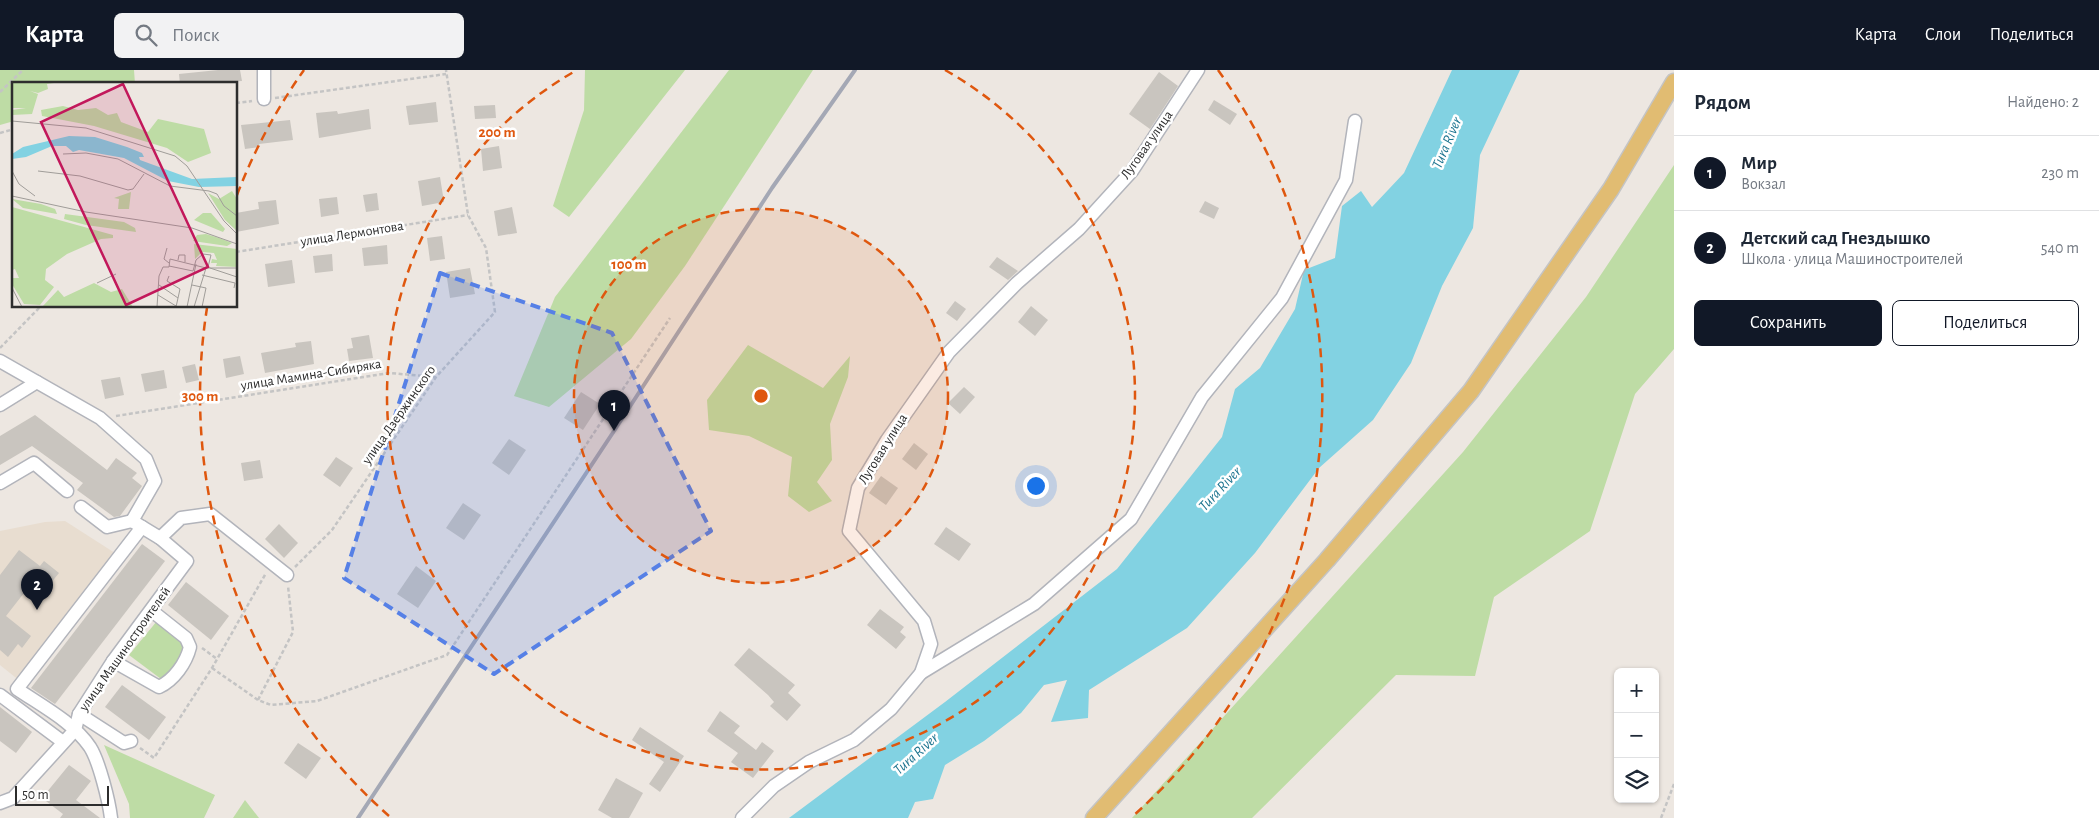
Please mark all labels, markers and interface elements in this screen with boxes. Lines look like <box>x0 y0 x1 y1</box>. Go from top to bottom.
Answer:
search box <box>114 13 464 58</box>
icon: search <box>132 21 160 49</box>
text: Карта <box>25 23 84 47</box>
text: Поиск <box>172 26 219 45</box>
text: Карта <box>1855 26 1897 44</box>
text: Слои <box>1925 26 1961 44</box>
text: Поделиться <box>1989 26 2074 44</box>
inset map <box>12 82 238 308</box>
text: Рядом <box>1694 92 1751 113</box>
text: Найдено: 2 <box>2007 94 2079 110</box>
street label: Луговая улица <box>1118 108 1176 182</box>
water label: Tura River <box>1429 114 1465 171</box>
text: 200 m <box>478 125 516 140</box>
text: Мир <box>1741 154 1777 173</box>
text: 1 <box>1707 165 1713 181</box>
text: 230 m <box>2041 165 2079 181</box>
text: Вокзал <box>1741 176 1786 192</box>
street label: улица Лермонтова <box>299 219 405 249</box>
text: Детский сад Гнездышко <box>1741 229 1930 248</box>
text: 2 <box>1706 240 1714 256</box>
text: 540 m <box>2041 240 2079 256</box>
text: Школа · улица Машиностроителей <box>1741 251 1963 267</box>
text: 100 m <box>611 257 647 272</box>
button: Сохранить <box>1694 300 1882 346</box>
button: Поделиться <box>1892 300 2079 346</box>
street label: улица Мамина-Сибиряка <box>239 357 383 393</box>
street label: улица Дзержинского <box>359 363 438 468</box>
centre of rings <box>752 387 770 405</box>
text: 300 m <box>182 389 218 404</box>
pin: 1 <box>598 390 630 431</box>
street label: Луговая улица <box>856 411 910 487</box>
water label: Tura River <box>1196 463 1245 514</box>
your location <box>1023 473 1049 499</box>
pin: 2 <box>21 569 53 610</box>
street label: улица Машиностроителей <box>76 584 173 714</box>
map controls <box>1614 668 1659 803</box>
button: + <box>1614 668 1659 713</box>
button: − <box>1614 713 1659 758</box>
water label: Tura River <box>891 730 942 778</box>
button: layers <box>1614 758 1659 803</box>
scale bar <box>15 783 109 806</box>
text: 50 m <box>22 788 49 802</box>

